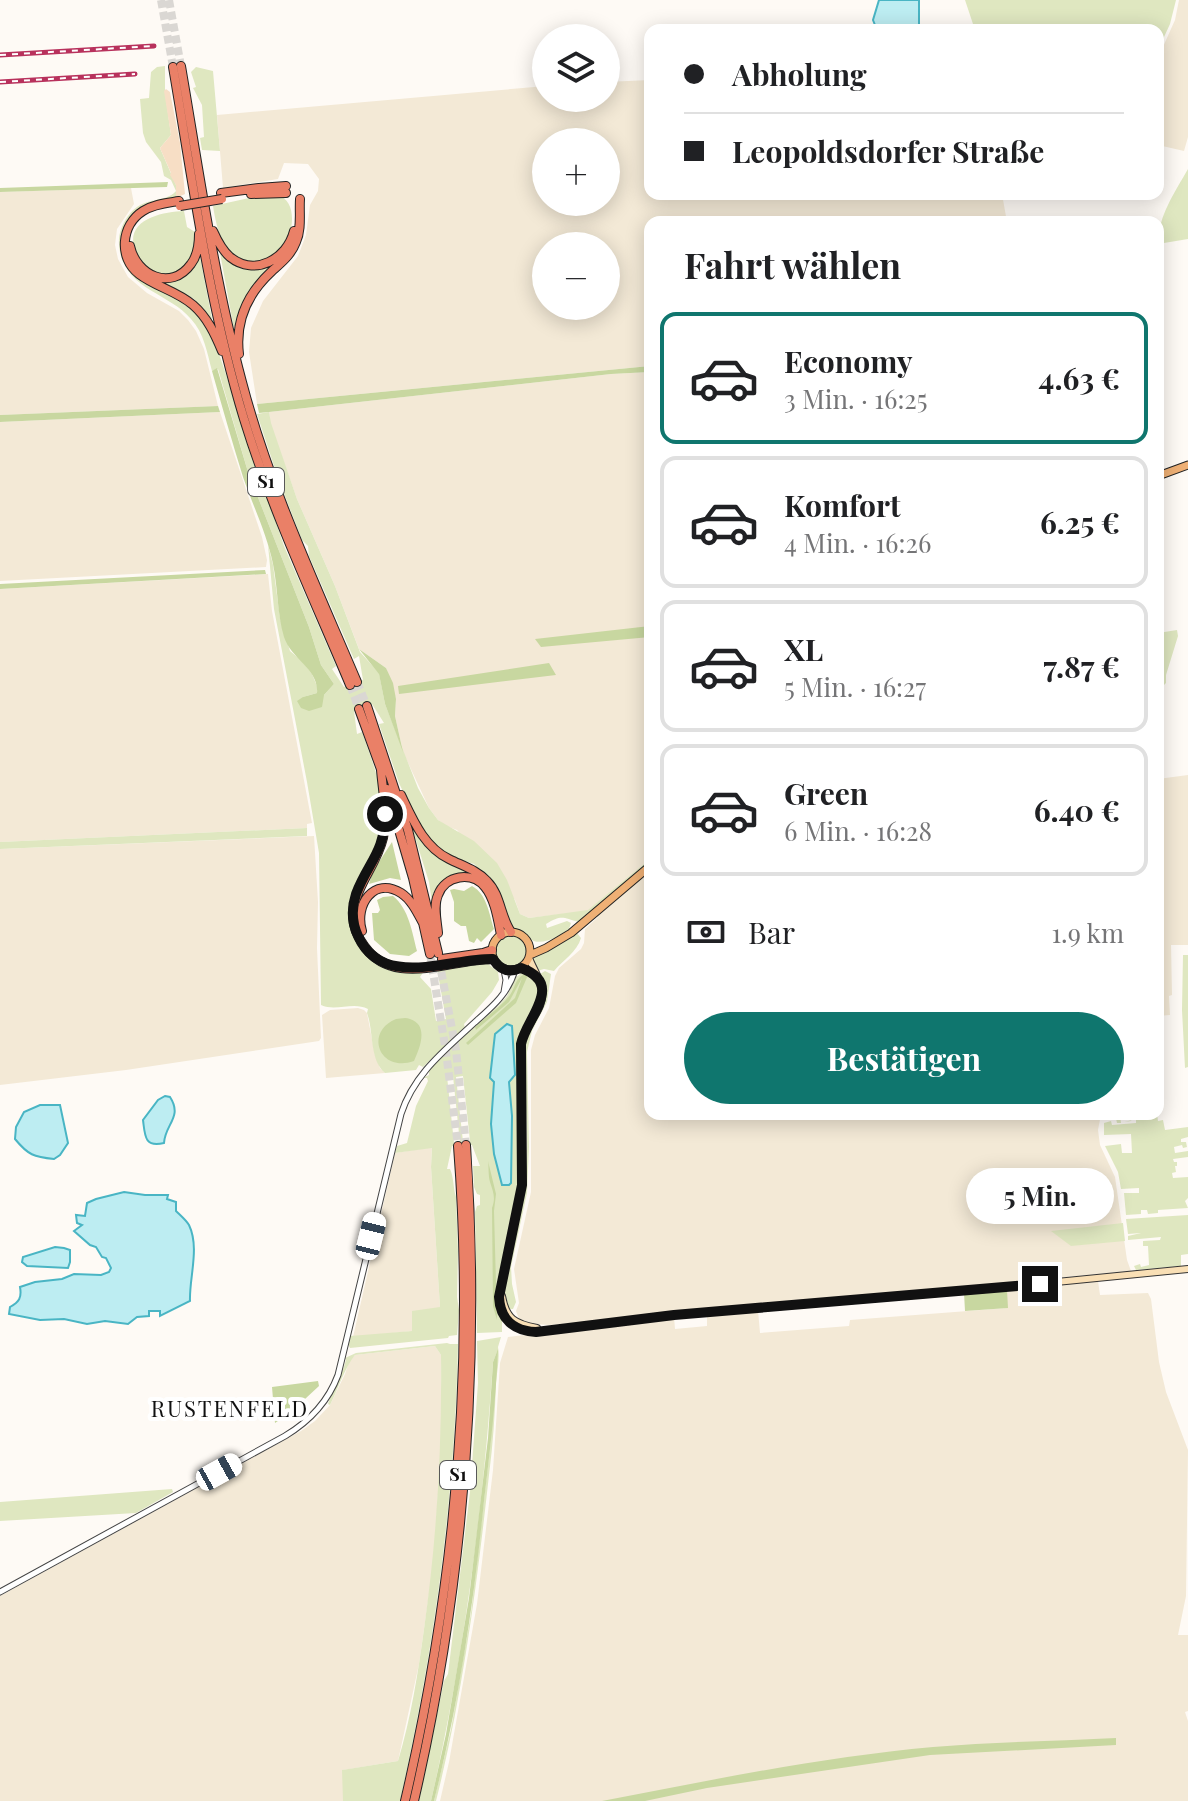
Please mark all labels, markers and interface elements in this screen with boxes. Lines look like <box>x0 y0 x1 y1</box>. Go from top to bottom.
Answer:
map controls <box>532 24 620 320</box>
button: layers <box>532 24 620 112</box>
text: Abholung <box>732 54 867 94</box>
button: + <box>532 128 620 216</box>
text: Leopoldsdorfer Straße <box>732 131 1044 171</box>
button: − <box>532 232 620 320</box>
text: Fahrt wählen <box>684 240 901 288</box>
text: Economy <box>784 341 913 381</box>
icon: car <box>688 342 760 414</box>
text: 4.63 € <box>1039 358 1120 398</box>
text: 3 Min. · 16:25 <box>784 381 928 416</box>
road number: S1 <box>248 468 284 496</box>
text: Komfort <box>784 485 901 525</box>
icon: car <box>688 486 760 558</box>
text: 6.25 € <box>1040 502 1120 542</box>
text: 4 Min. · 16:26 <box>784 525 931 560</box>
text: XL <box>784 629 823 669</box>
icon: car <box>688 630 760 702</box>
text: 7.87 € <box>1043 646 1120 686</box>
text: 5 Min. · 16:27 <box>784 669 926 704</box>
text: Green <box>784 773 868 813</box>
icon: car <box>688 774 760 846</box>
text: 6.40 € <box>1034 790 1120 830</box>
route start <box>367 796 403 832</box>
text: 6 Min. · 16:28 <box>784 813 932 848</box>
icon: cash <box>684 910 728 954</box>
text: Bar <box>748 912 795 952</box>
text: 1.9 km <box>1052 915 1124 950</box>
button: Bestätigen <box>684 1012 1124 1104</box>
callout: 5 Min. <box>966 1168 1114 1224</box>
text: 5 Min. <box>1004 1178 1076 1213</box>
car <box>354 1210 388 1262</box>
route end <box>1022 1266 1058 1302</box>
district label: RUSTENFELD <box>151 1393 309 1423</box>
car <box>192 1450 246 1494</box>
road number: S1 <box>440 1461 476 1489</box>

